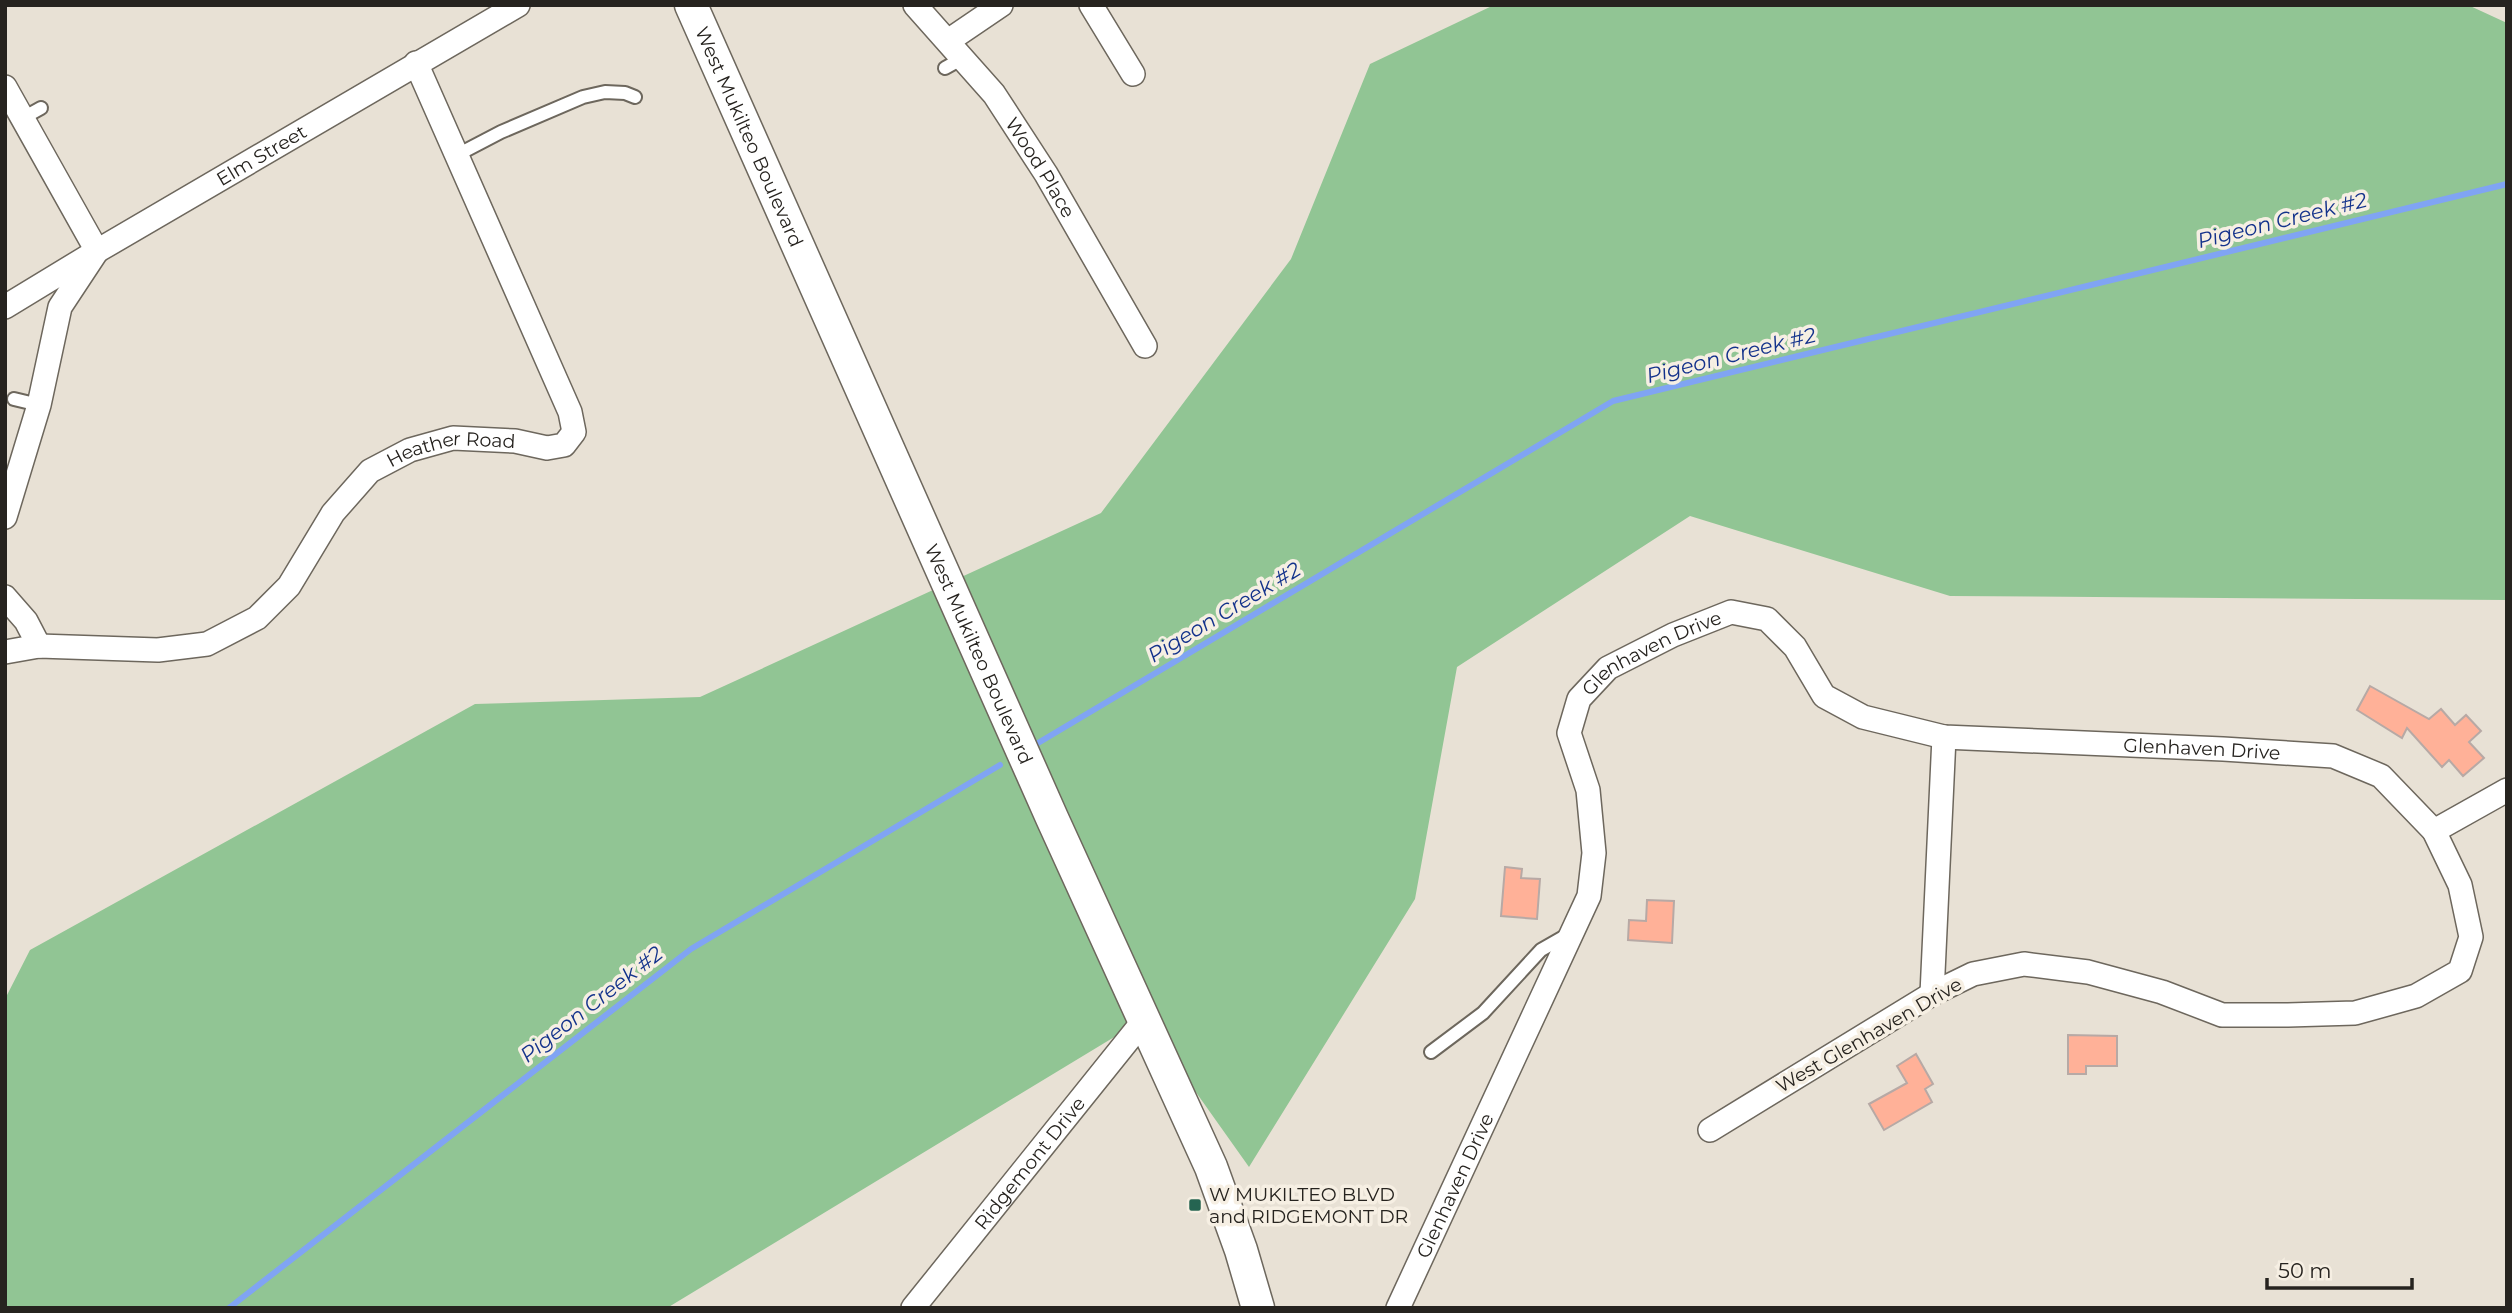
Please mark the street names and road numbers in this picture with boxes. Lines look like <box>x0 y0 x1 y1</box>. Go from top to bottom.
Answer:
street label: West Mukilteo Boulevard <box>691 23 808 250</box>
street label: Wood Place <box>1001 113 1080 222</box>
street label: Elm Street <box>212 120 311 190</box>
street label: Heather Road <box>382 427 516 472</box>
street label: West Mukilteo Boulevard <box>920 540 1038 768</box>
street label: Glenhaven Drive <box>1577 605 1725 700</box>
street label: Glenhaven Drive <box>2123 733 2281 764</box>
street label: West Glenhaven Drive <box>1772 972 1966 1098</box>
street label: Ridgemont Drive <box>969 1092 1090 1234</box>
street label: Glenhaven Drive <box>1411 1109 1498 1262</box>

